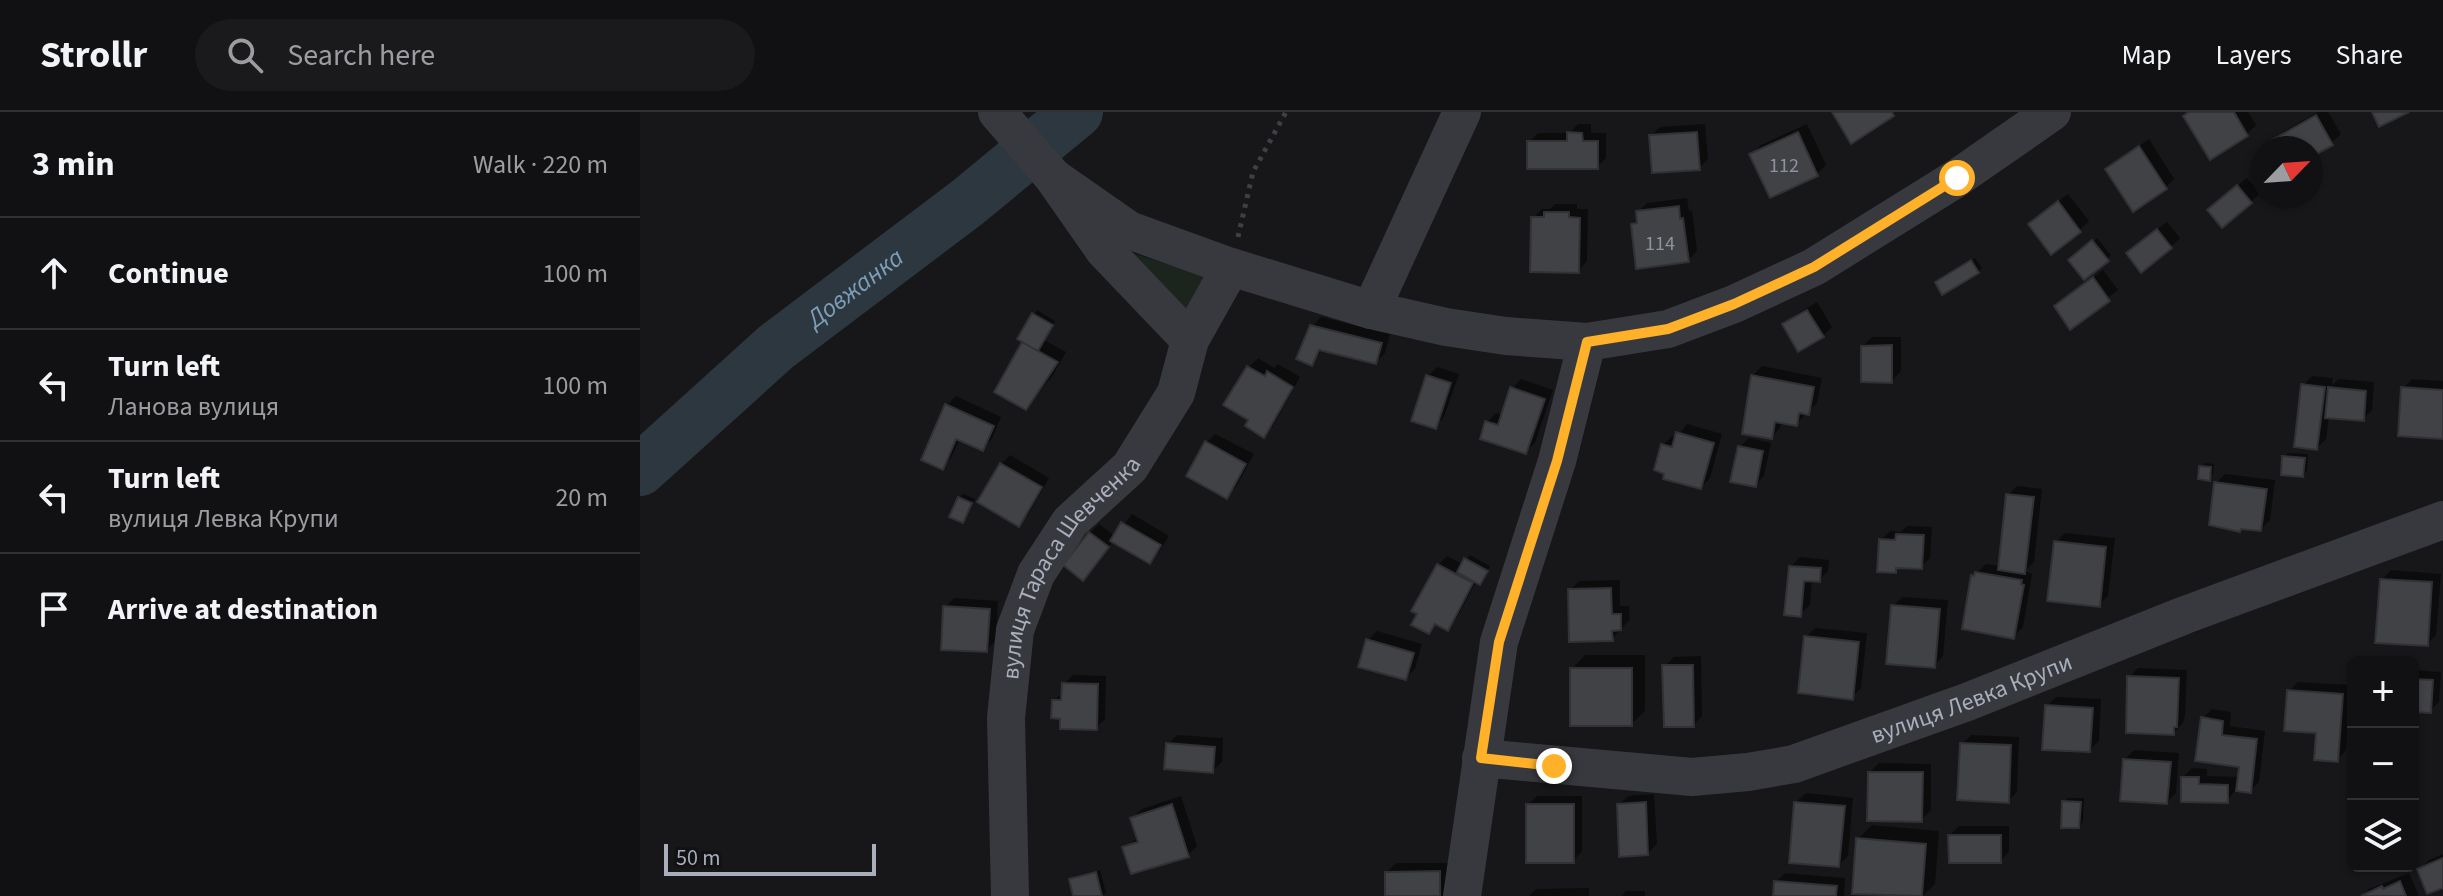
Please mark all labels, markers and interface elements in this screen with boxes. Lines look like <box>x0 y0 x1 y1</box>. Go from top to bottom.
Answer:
search box <box>195 19 755 91</box>
text: Strollr <box>40 28 147 82</box>
icon: search <box>223 33 267 77</box>
text: Search here <box>287 34 435 77</box>
text: Map <box>2121 35 2171 75</box>
text: Layers <box>2215 35 2291 75</box>
text: Share <box>2335 35 2403 75</box>
north arrow <box>2251 136 2323 208</box>
text: 3 min <box>32 140 115 189</box>
text: Walk · 220 m <box>473 146 608 183</box>
house number: 112 <box>1769 152 1799 180</box>
route start <box>1939 160 1975 196</box>
house number: 114 <box>1645 230 1675 258</box>
water label: Довжанка <box>797 239 911 338</box>
icon: ahead <box>32 251 76 295</box>
text: Continue <box>108 252 229 295</box>
text: 100 m <box>542 255 608 292</box>
text: Turn left <box>108 345 220 388</box>
icon: left <box>32 363 76 407</box>
text: 100 m <box>542 367 608 404</box>
text: Ланова вулиця <box>108 388 279 425</box>
street label: вулиця Тараса Шевченка <box>993 450 1150 681</box>
text: Turn left <box>108 457 220 500</box>
icon: left <box>32 475 76 519</box>
text: 20 m <box>555 479 608 516</box>
text: вулиця Левка Крупи <box>108 500 339 537</box>
icon: arrive <box>32 587 76 631</box>
text: Arrive at destination <box>108 588 378 631</box>
street label: вулиця Левка Крупи <box>1866 645 2078 753</box>
map controls <box>2347 656 2419 872</box>
button: + <box>2347 656 2419 728</box>
button: − <box>2347 728 2419 800</box>
route end <box>1536 748 1572 784</box>
button: layers <box>2347 800 2419 872</box>
scale bar <box>664 840 876 876</box>
text: 50 m <box>676 842 721 874</box>

